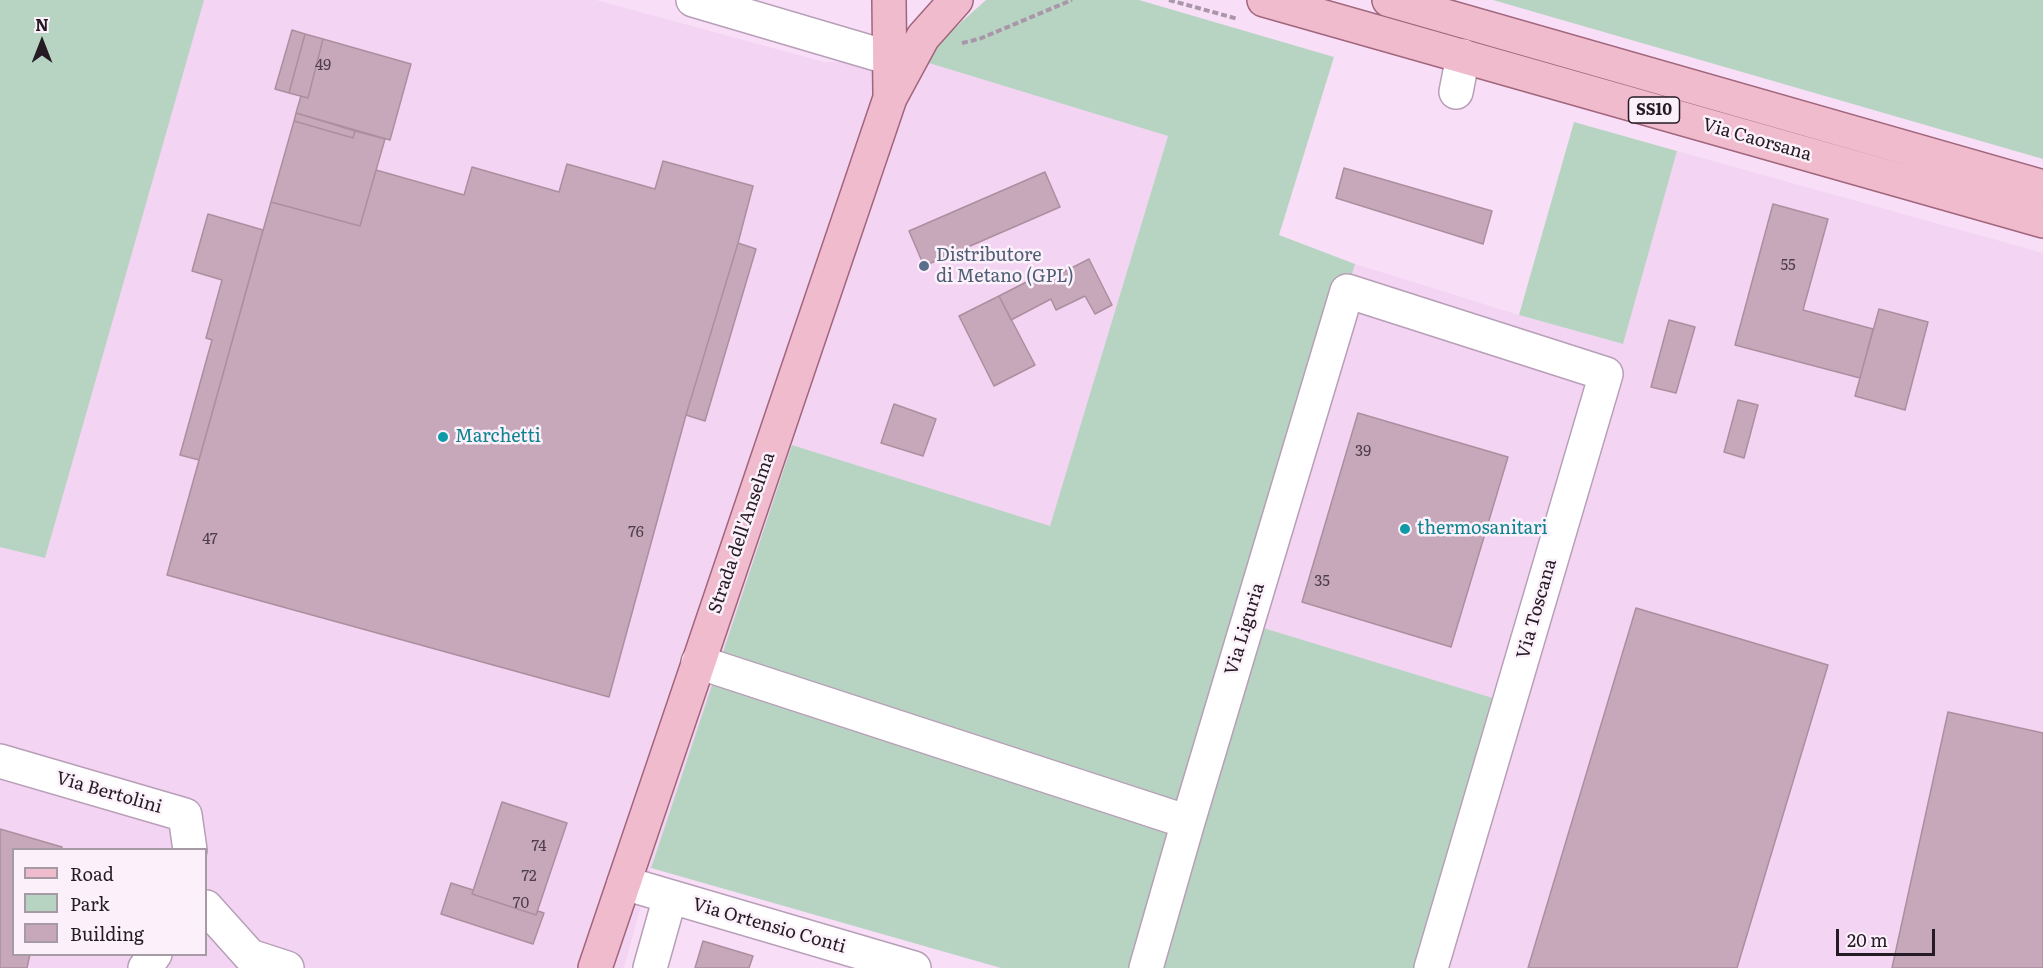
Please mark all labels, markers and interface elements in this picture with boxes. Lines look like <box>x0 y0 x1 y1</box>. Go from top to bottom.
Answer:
north arrow <box>12 12 72 72</box>
text: N <box>35 12 49 36</box>
house number: 49 <box>315 57 331 75</box>
road number: SS10 <box>1628 97 1680 123</box>
street label: Via Caorsana <box>1700 114 1814 166</box>
place label: Distributore di Metano (GPL) <box>936 245 1074 288</box>
house number: 55 <box>1780 257 1796 275</box>
marker: Distributore di Metano (GPL) <box>917 259 931 273</box>
place label: Marchetti <box>455 426 541 448</box>
marker: Marchetti <box>436 430 450 444</box>
house number: 39 <box>1355 443 1371 461</box>
street label: Strada dell'Anselma <box>704 449 780 617</box>
place label: thermosanitari <box>1417 518 1548 540</box>
marker: thermosanitari <box>1398 522 1412 536</box>
house number: 76 <box>628 524 644 542</box>
house number: 47 <box>202 531 218 549</box>
street label: Via Toscana <box>1512 557 1562 661</box>
house number: 35 <box>1314 573 1330 591</box>
street label: Via Liguria <box>1221 580 1269 678</box>
street label: Via Bertolini <box>54 768 164 818</box>
house number: 74 <box>532 838 546 856</box>
legend <box>12 848 207 956</box>
text: Road <box>70 860 114 887</box>
house number: 72 <box>521 868 537 886</box>
text: Park <box>70 890 109 917</box>
street label: Via Ortensio Conti <box>690 894 848 958</box>
house number: 70 <box>513 895 529 913</box>
scale bar <box>1839 917 1938 955</box>
text: Building <box>70 920 144 947</box>
text: 20 m <box>1847 926 1888 953</box>

